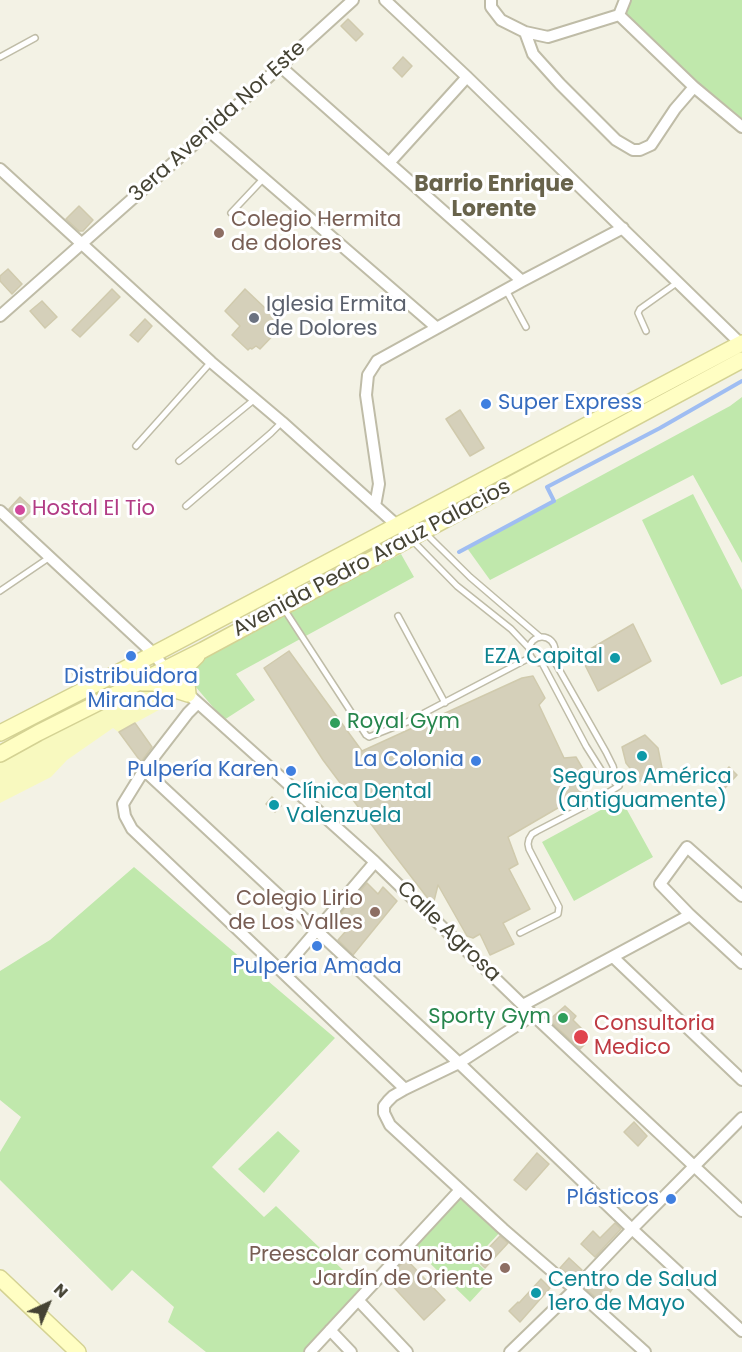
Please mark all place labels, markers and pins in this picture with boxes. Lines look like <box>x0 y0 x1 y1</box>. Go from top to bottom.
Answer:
place label: Colegio Hermita de dolores <box>231 208 401 258</box>
marker: Colegio Hermita de dolores <box>212 226 226 240</box>
place label: Iglesia Ermita de Dolores <box>266 293 407 343</box>
marker: Iglesia Ermita de Dolores <box>247 311 261 325</box>
place label: Super Express <box>498 391 642 417</box>
marker: Super Express <box>479 397 493 411</box>
place label: Hostal El Tio <box>32 497 155 523</box>
marker: Hostal El Tio <box>13 503 27 517</box>
place label: EZA Capital <box>484 645 603 671</box>
marker: Distribuidora Miranda <box>124 649 138 663</box>
marker: EZA Capital <box>608 651 622 665</box>
place label: Distribuidora Miranda <box>64 665 198 715</box>
place label: Royal Gym <box>347 710 460 736</box>
marker: Royal Gym <box>328 716 342 730</box>
place label: La Colonia <box>354 748 464 774</box>
marker: Seguros América (antiguamente) <box>635 749 649 763</box>
marker: La Colonia <box>469 754 483 768</box>
place label: Pulpería Karen <box>127 758 279 784</box>
marker: Pulpería Karen <box>284 764 298 778</box>
place label: Seguros América (antiguamente) <box>552 765 732 815</box>
place label: Clínica Dental Valenzuela <box>286 780 432 830</box>
marker: Clínica Dental Valenzuela <box>267 798 281 812</box>
place label: Colegio Lirio de Los Valles <box>228 887 363 937</box>
marker: Colegio Lirio de Los Valles <box>368 905 382 919</box>
marker: Pulperia Amada <box>310 939 324 953</box>
place label: Pulperia Amada <box>232 955 402 981</box>
place label: Sporty Gym <box>428 1005 551 1031</box>
marker: Sporty Gym <box>556 1011 570 1025</box>
place label: Consultoria Medico <box>594 1012 715 1062</box>
marker: Consultoria Medico <box>572 1028 590 1046</box>
place label: Plásticos <box>567 1186 659 1212</box>
marker: Plásticos <box>664 1192 678 1206</box>
place label: Preescolar comunitario Jardín de Oriente <box>249 1243 493 1293</box>
marker: Preescolar comunitario Jardín de Oriente <box>498 1261 512 1275</box>
place label: Centro de Salud 1ero de Mayo <box>548 1268 717 1318</box>
marker: Centro de Salud 1ero de Mayo <box>529 1286 543 1300</box>

